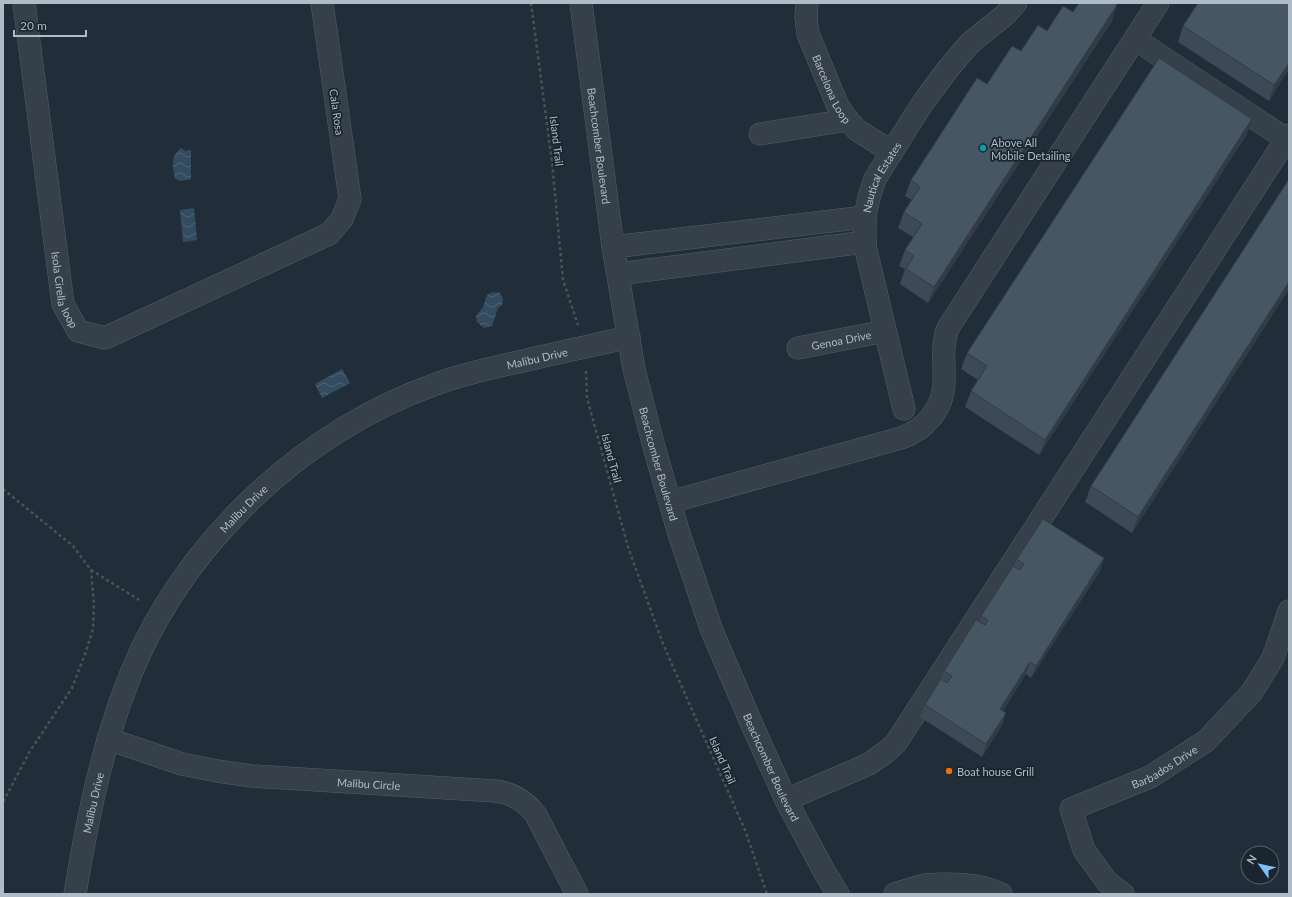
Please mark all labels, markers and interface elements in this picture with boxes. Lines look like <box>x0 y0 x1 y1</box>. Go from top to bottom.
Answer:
scale bar <box>14 12 86 38</box>
text: 20 m <box>20 18 47 33</box>
street label: Barcelona Loop <box>811 52 854 126</box>
street label: Beachcomber Boulevard <box>586 87 614 205</box>
street label: Cala Rosa <box>327 88 347 136</box>
street label: Island Trail <box>547 115 567 167</box>
place label: Above All Mobile Detailing <box>991 136 1071 162</box>
street label: Nautical Estates <box>860 139 903 214</box>
marker: Above All Mobile Detailing <box>978 143 988 153</box>
street label: Isola Cirella loop <box>50 250 81 330</box>
street label: Genoa Drive <box>810 327 872 352</box>
street label: Malibu Drive <box>505 344 569 371</box>
street label: Beachcomber Boulevard <box>637 406 681 522</box>
street label: Island Trail <box>599 432 625 484</box>
street label: Malibu Drive <box>216 482 270 535</box>
street label: Beachcomber Boulevard <box>741 711 803 823</box>
street label: Island Trail <box>707 734 739 786</box>
street label: Barbados Drive <box>1129 742 1200 790</box>
place label: Boat house Grill <box>957 765 1034 778</box>
marker: Boat house Grill <box>944 766 954 776</box>
street label: Malibu Drive <box>79 771 106 834</box>
street label: Malibu Circle <box>337 775 401 792</box>
north arrow <box>1240 845 1280 885</box>
text: N <box>1243 852 1259 866</box>

